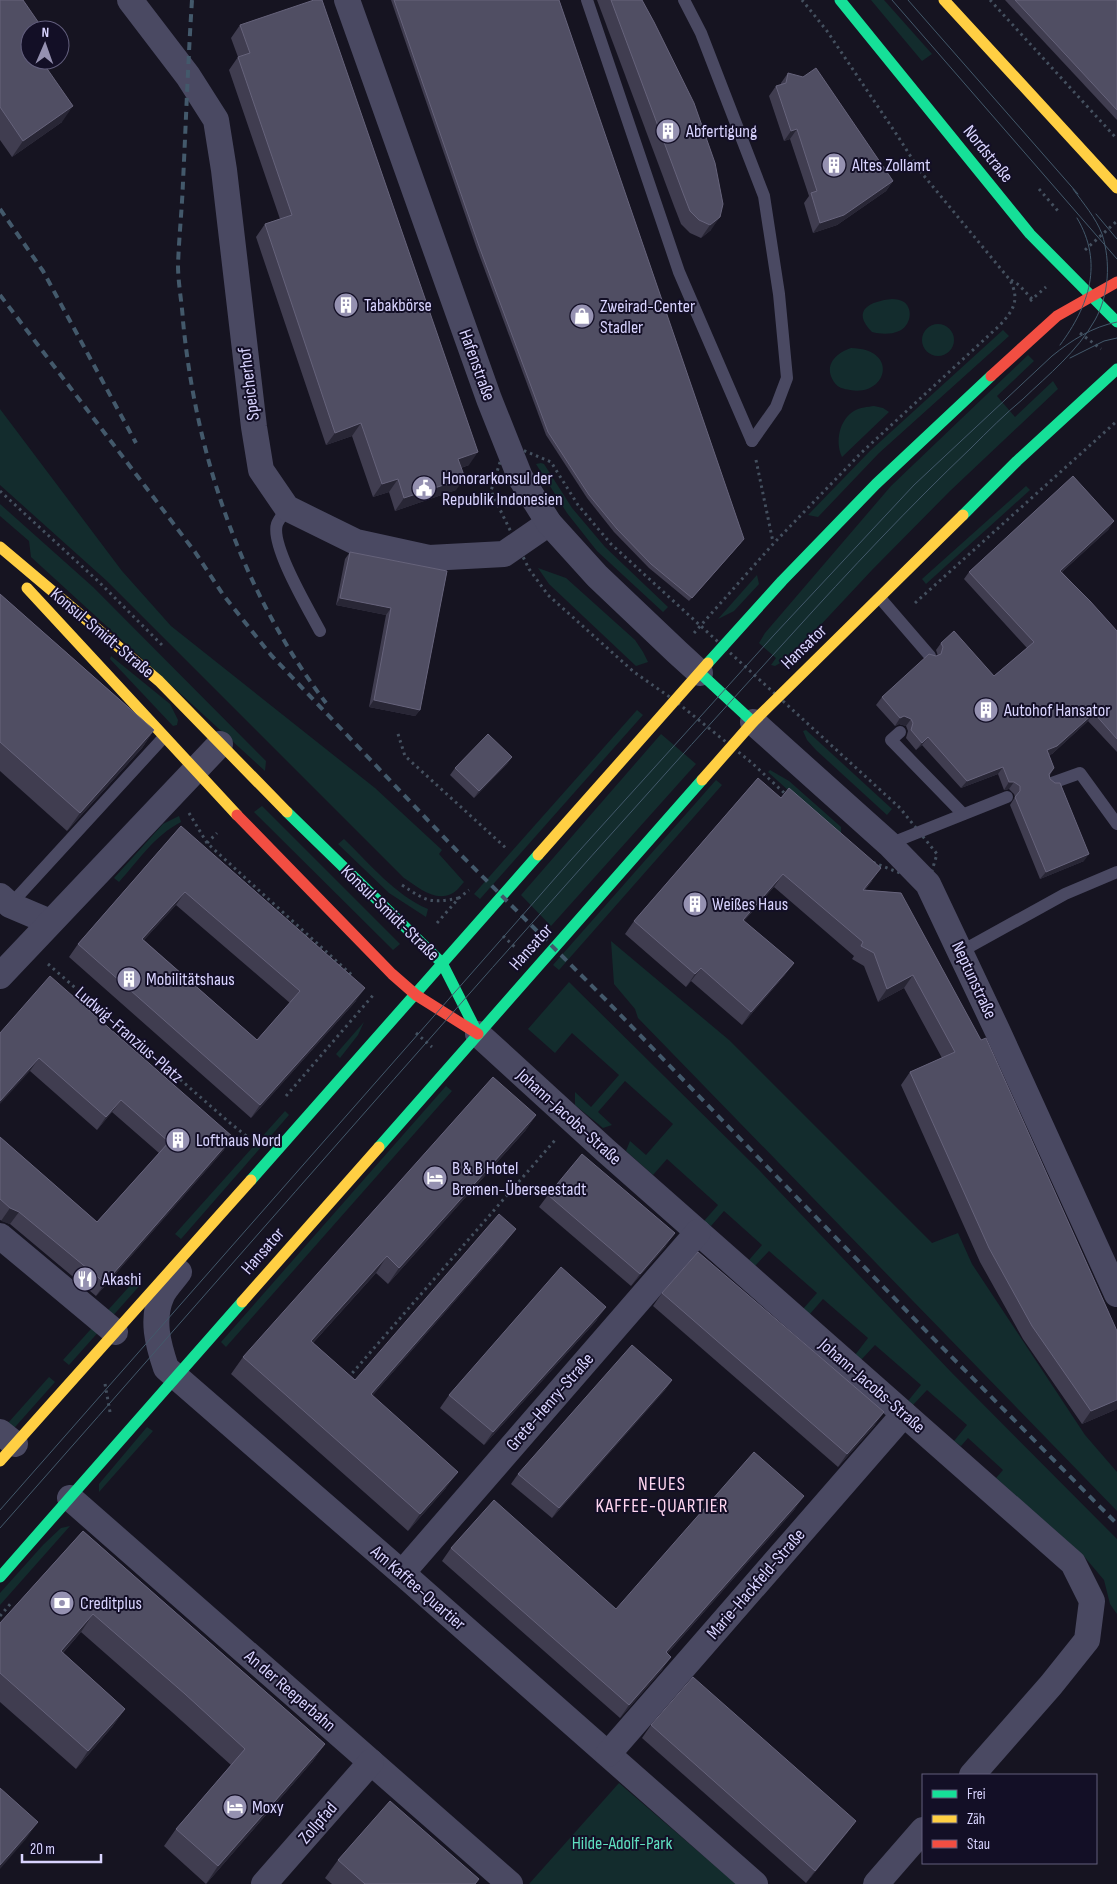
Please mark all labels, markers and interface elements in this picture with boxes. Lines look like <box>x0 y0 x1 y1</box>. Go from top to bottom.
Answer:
north arrow <box>20 20 70 70</box>
text: N <box>41 24 49 41</box>
building icon: Abfertigung <box>655 118 681 144</box>
place label: Abfertigung <box>685 121 757 142</box>
street label: Nordstraße <box>959 121 1017 187</box>
building icon: Altes Zollamt <box>821 152 847 178</box>
place label: Altes Zollamt <box>851 155 931 176</box>
building icon: Tabakbörse <box>333 292 359 318</box>
place label: Tabakbörse <box>364 295 432 316</box>
place label: Zweirad-Center Stadler <box>600 296 695 338</box>
shop icon: Zweirad-Center Stadler <box>569 303 595 329</box>
street label: Hafenstraße <box>454 326 500 404</box>
street label: Speicherhof <box>234 346 264 422</box>
place label: Honorarkonsul der Republik Indonesien <box>442 468 563 510</box>
public building icon: Honorarkonsul der Republik Indonesien <box>411 475 437 501</box>
street label: Konsul-Smidt-Straße <box>46 584 158 682</box>
street label: Hansator <box>777 620 831 674</box>
building icon: Autohof Hansator <box>973 697 999 723</box>
place label: Autohof Hansator <box>1003 700 1110 721</box>
street label: Konsul-Smidt-Straße <box>336 861 444 965</box>
building icon: Weißes Haus <box>682 891 708 917</box>
place label: Weißes Haus <box>712 894 788 915</box>
street label: Hansator <box>505 920 557 974</box>
street label: Neptunstraße <box>947 938 1001 1022</box>
building icon: Mobilitätshaus <box>116 966 142 992</box>
place label: Mobilitätshaus <box>146 969 235 990</box>
street label: Ludwig-Franzius-Platz <box>71 982 188 1088</box>
street label: Johann-Jacobs-Straße <box>512 1064 626 1169</box>
building icon: Lofthaus Nord <box>165 1127 191 1153</box>
place label: Lofthaus Nord <box>196 1130 281 1151</box>
place label: B & B Hotel Bremen-Überseestadt <box>452 1158 587 1200</box>
hotel icon: B & B Hotel Bremen-Überseestadt <box>422 1165 448 1191</box>
street label: Hansator <box>237 1223 289 1279</box>
restaurant icon: Akashi <box>72 1266 98 1292</box>
place label: Akashi <box>101 1269 141 1290</box>
street label: Johann-Jacobs-Straße <box>814 1334 929 1438</box>
street label: Grete-Henry-Straße <box>502 1349 598 1455</box>
district label: NEUES KAFFEE-QUARTIER <box>596 1473 728 1518</box>
street label: Marie-Hackfeld-Straße <box>702 1525 810 1643</box>
street label: Am Kaffee-Quartier <box>366 1541 470 1635</box>
bank icon: Creditplus <box>49 1590 75 1616</box>
place label: Creditplus <box>80 1593 142 1614</box>
street label: An der Reeperbahn <box>239 1645 340 1736</box>
legend <box>922 1774 1097 1864</box>
text: Frei <box>967 1785 986 1804</box>
hotel icon: Moxy <box>222 1794 248 1820</box>
place label: Moxy <box>252 1797 284 1818</box>
street label: Zollpfad <box>294 1798 342 1848</box>
text: Zäh <box>967 1810 985 1829</box>
scale bar <box>22 1832 101 1864</box>
park label: Hilde-Adolf-Park <box>572 1833 672 1854</box>
text: Stau <box>967 1835 990 1854</box>
text: 20 m <box>30 1840 55 1859</box>

